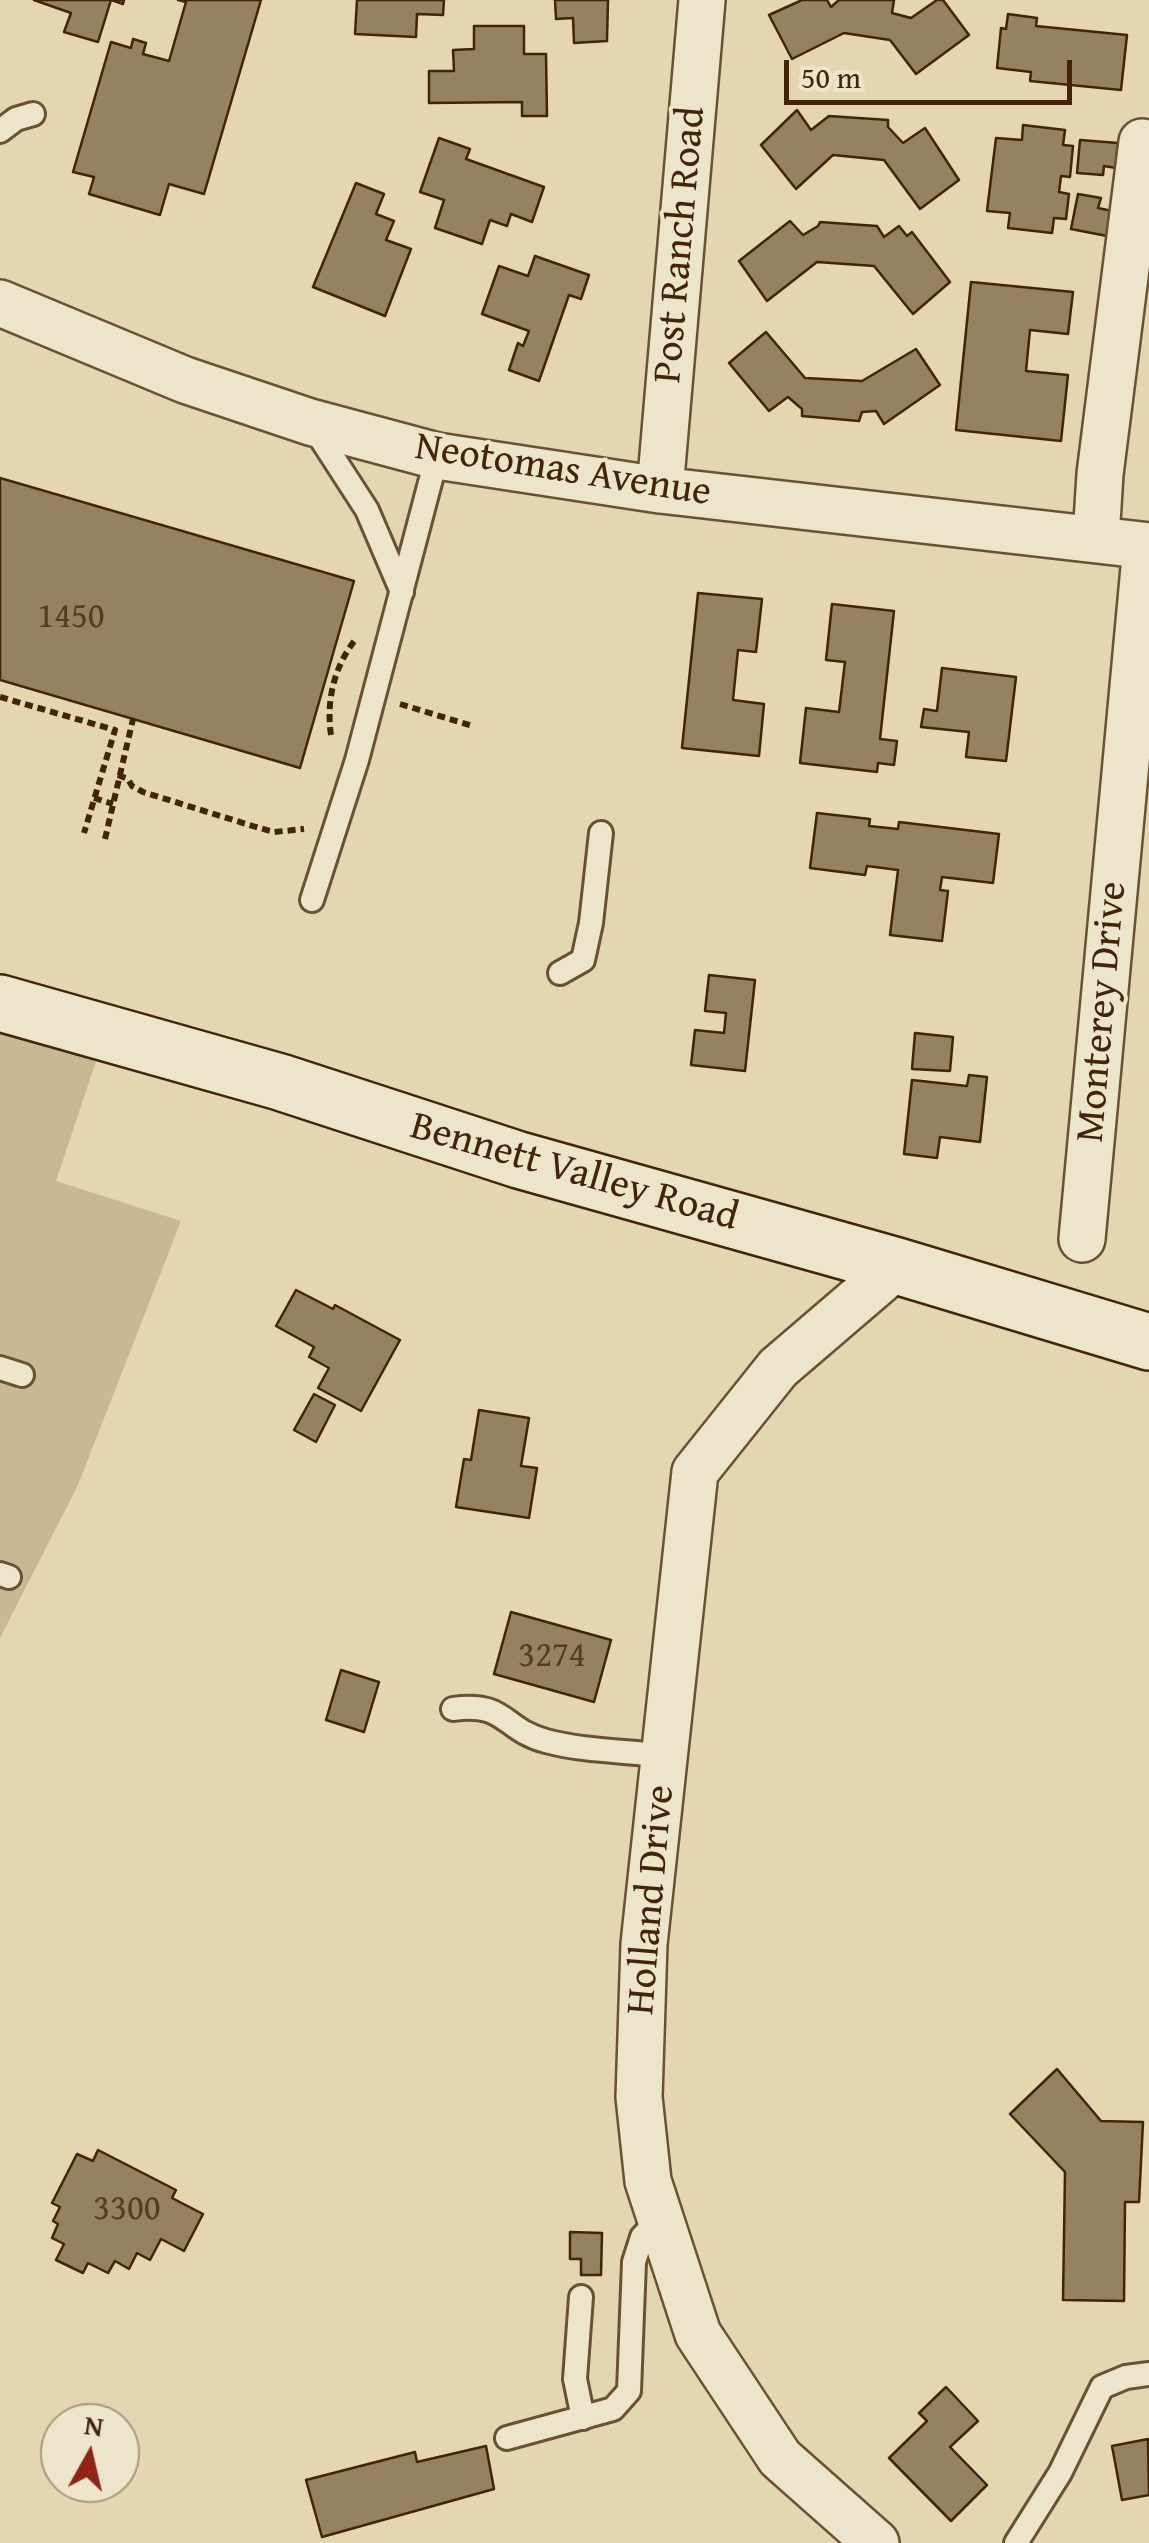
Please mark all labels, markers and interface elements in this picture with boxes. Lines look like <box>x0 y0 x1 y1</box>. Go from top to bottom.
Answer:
scale bar <box>789 40 1076 102</box>
text: 50 m <box>801 55 861 99</box>
street label: Post Ranch Road <box>645 105 717 385</box>
street label: Neotomas Avenue <box>412 424 714 518</box>
house number: 1450 <box>37 597 105 639</box>
street label: Monterey Drive <box>1068 880 1138 1144</box>
street label: Bennett Valley Road <box>405 1103 743 1243</box>
house number: 3274 <box>518 1636 586 1678</box>
street label: Holland Drive <box>618 1783 686 2017</box>
house number: 3300 <box>93 2189 161 2231</box>
north arrow <box>40 2403 140 2503</box>
text: N <box>82 2403 106 2446</box>

